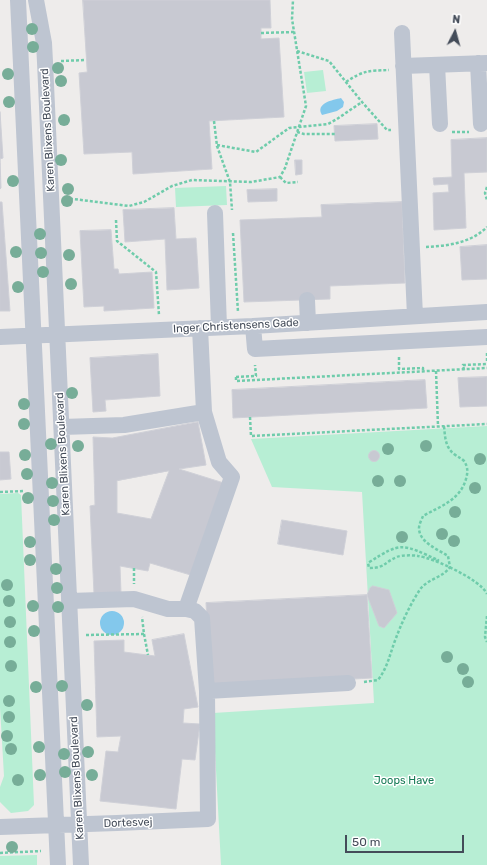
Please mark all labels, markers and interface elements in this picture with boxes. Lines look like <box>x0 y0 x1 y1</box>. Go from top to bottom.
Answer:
north arrow <box>435 12 475 52</box>
text: N <box>452 13 461 26</box>
street label: Karen Blixens Boulevard <box>38 68 58 192</box>
street label: Inger Christensens Gade <box>173 316 299 336</box>
street label: Karen Blixens Boulevard <box>53 392 73 516</box>
street label: Karen Blixens Boulevard <box>67 716 87 840</box>
park label: Joops Have <box>374 774 434 788</box>
street label: Dortesvej <box>103 816 153 830</box>
scale bar <box>347 827 466 853</box>
text: 50 m <box>352 835 380 849</box>

